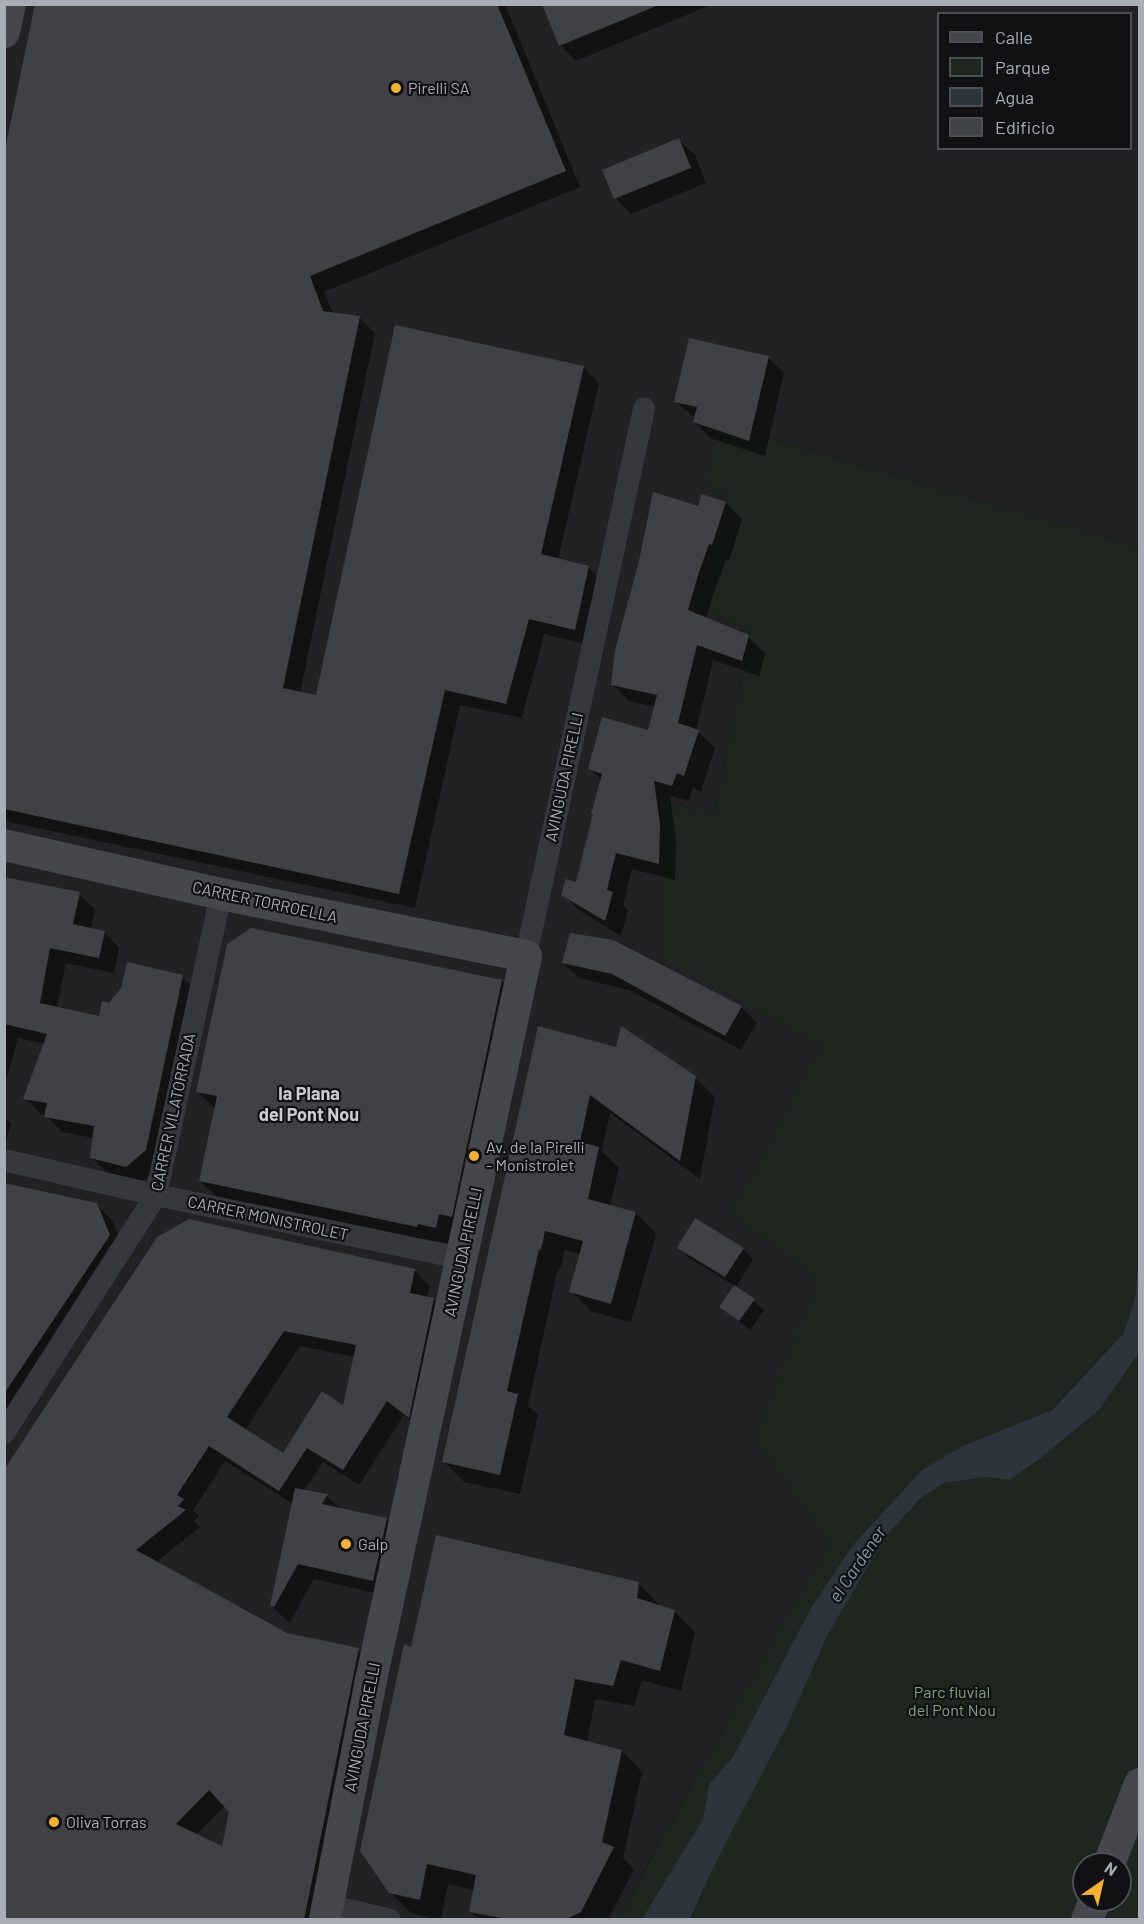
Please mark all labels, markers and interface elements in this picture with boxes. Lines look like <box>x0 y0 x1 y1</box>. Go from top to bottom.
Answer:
legend <box>937 12 1132 150</box>
text: Calle <box>995 26 1033 48</box>
text: Parque <box>995 56 1050 78</box>
place label: Pirelli SA <box>408 78 470 98</box>
marker: Pirelli SA <box>389 81 403 95</box>
text: Agua <box>995 86 1034 108</box>
text: Edificio <box>995 116 1055 138</box>
street label: AVINGUDA PIRELLI <box>541 711 587 843</box>
street label: CARRER TORROELLA <box>191 877 339 927</box>
street label: CARRER VILATORRADA <box>147 1031 199 1193</box>
district label: la Plana del Pont Nou <box>259 1083 359 1126</box>
place label: Av. de la Pirelli - Monistrolet <box>486 1137 585 1175</box>
marker: Av. de la Pirelli - Monistrolet <box>467 1149 481 1163</box>
street label: AVINGUDA PIRELLI <box>440 1186 486 1318</box>
street label: CARRER MONISTROLET <box>186 1192 350 1244</box>
water label: el Cardener <box>824 1522 890 1606</box>
place label: Galp <box>358 1534 388 1554</box>
marker: Galp <box>339 1537 353 1551</box>
street label: AVINGUDA PIRELLI <box>340 1661 384 1793</box>
park label: Parc fluvial del Pont Nou <box>908 1682 996 1720</box>
place label: Oliva Torras <box>66 1812 147 1832</box>
marker: Oliva Torras <box>47 1815 61 1829</box>
north arrow <box>1072 1852 1132 1912</box>
text: N <box>1101 1857 1121 1879</box>

